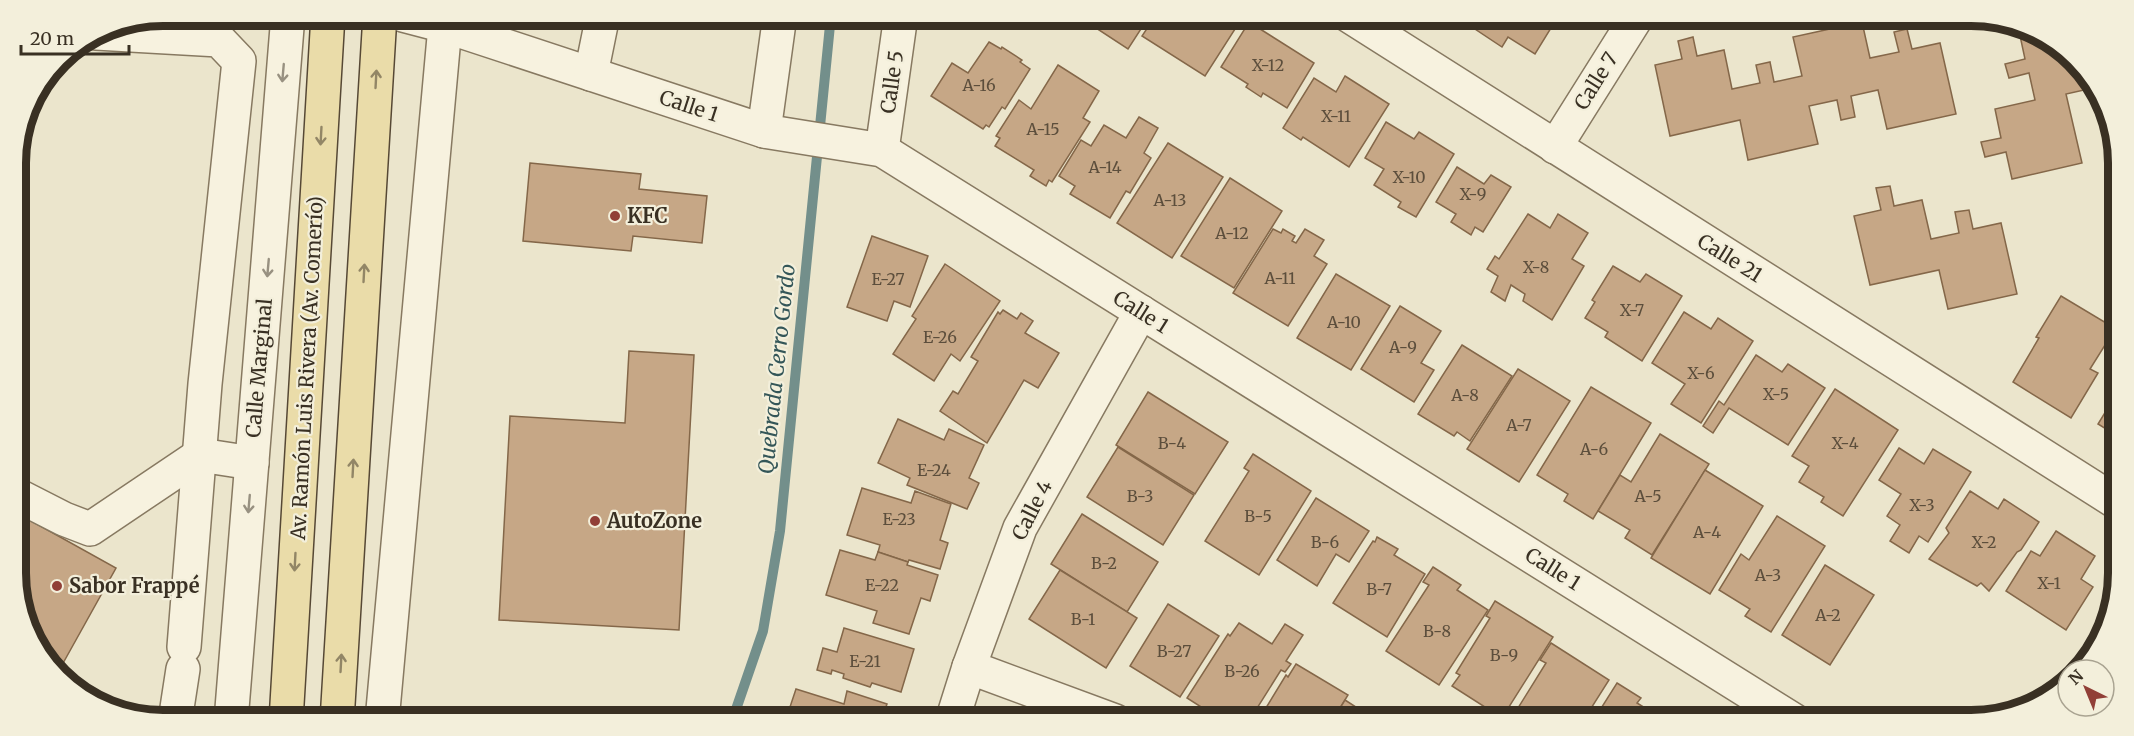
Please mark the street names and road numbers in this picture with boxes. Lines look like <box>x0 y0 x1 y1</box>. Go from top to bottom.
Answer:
street label: Calle 7 <box>1568 47 1623 114</box>
street label: Calle 5 <box>875 49 908 115</box>
street label: Calle 1 <box>656 84 722 127</box>
street label: Av. Ramón Luis Rivera (Av. Comerío) <box>285 195 328 541</box>
street label: Calle 21 <box>1693 228 1767 287</box>
street label: Calle 1 <box>1109 285 1174 338</box>
street label: Calle Marginal <box>240 297 277 439</box>
street label: Calle 4 <box>1006 476 1057 544</box>
street label: Calle 1 <box>1521 542 1586 595</box>

